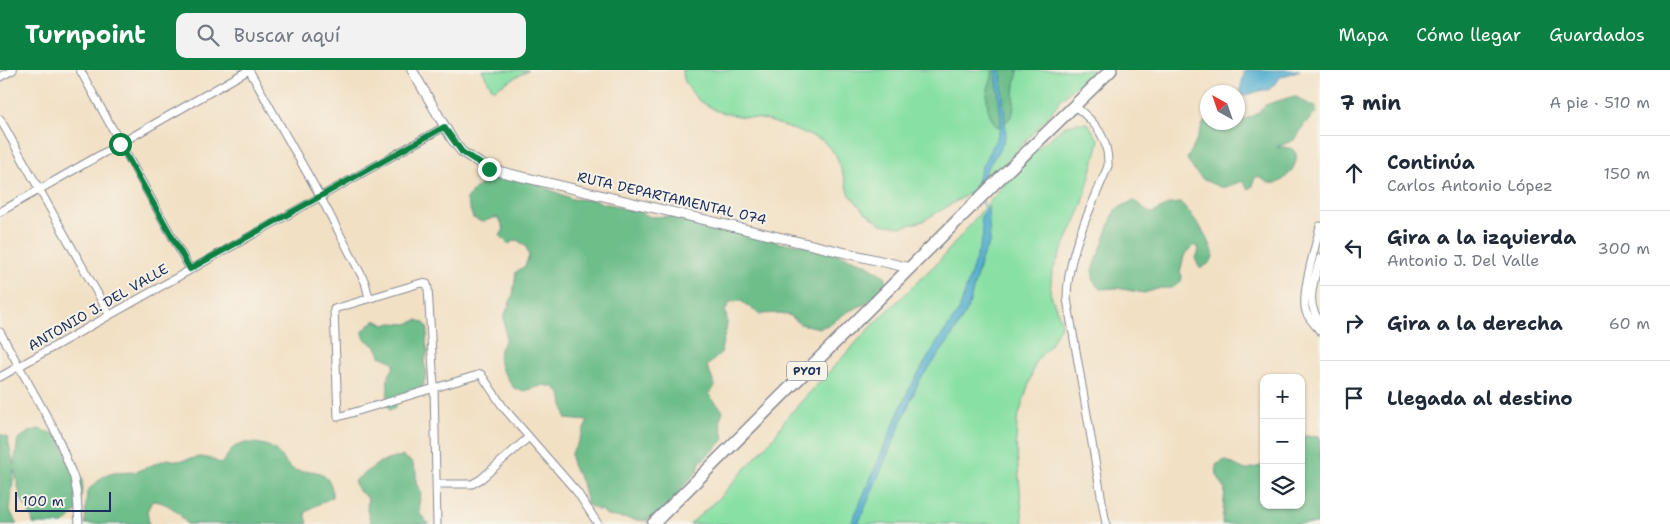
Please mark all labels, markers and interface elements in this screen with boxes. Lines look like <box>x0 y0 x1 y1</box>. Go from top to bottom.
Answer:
search box <box>176 13 526 58</box>
text: Turnpoint <box>25 19 146 51</box>
icon: search <box>194 21 222 49</box>
text: Buscar aquí <box>234 23 340 48</box>
text: Mapa <box>1338 23 1388 47</box>
text: Cómo llegar <box>1416 23 1521 47</box>
text: Guardados <box>1549 23 1645 47</box>
north arrow <box>1200 85 1245 130</box>
text: 7 min <box>1340 89 1401 117</box>
text: A pie · 510 m <box>1550 92 1650 113</box>
route start <box>109 133 132 156</box>
text: Continúa <box>1387 150 1475 175</box>
route end <box>478 158 501 181</box>
icon: ahead <box>1340 159 1368 187</box>
text: 150 m <box>1603 163 1650 184</box>
street label: RUTA DEPARTAMENTAL 074 <box>576 167 769 229</box>
text: Carlos Antonio López <box>1387 175 1553 196</box>
text: Gira a la izquierda <box>1387 225 1576 250</box>
icon: left <box>1340 234 1368 262</box>
text: 300 m <box>1598 238 1650 259</box>
text: Antonio J. Del Valle <box>1387 250 1539 271</box>
street label: ANTONIO J. DEL VALLE <box>25 259 172 355</box>
icon: right <box>1340 309 1368 337</box>
text: Gira a la derecha <box>1387 311 1563 336</box>
text: 60 m <box>1609 313 1650 334</box>
road number: PY01 <box>787 362 827 380</box>
map controls <box>1260 374 1305 509</box>
button: + <box>1260 374 1305 419</box>
icon: arrive <box>1340 384 1368 412</box>
text: Llegada al destino <box>1387 386 1573 411</box>
button: − <box>1260 419 1305 464</box>
button: layers <box>1260 464 1305 509</box>
scale bar <box>15 489 111 512</box>
text: 100 m <box>22 492 64 510</box>

